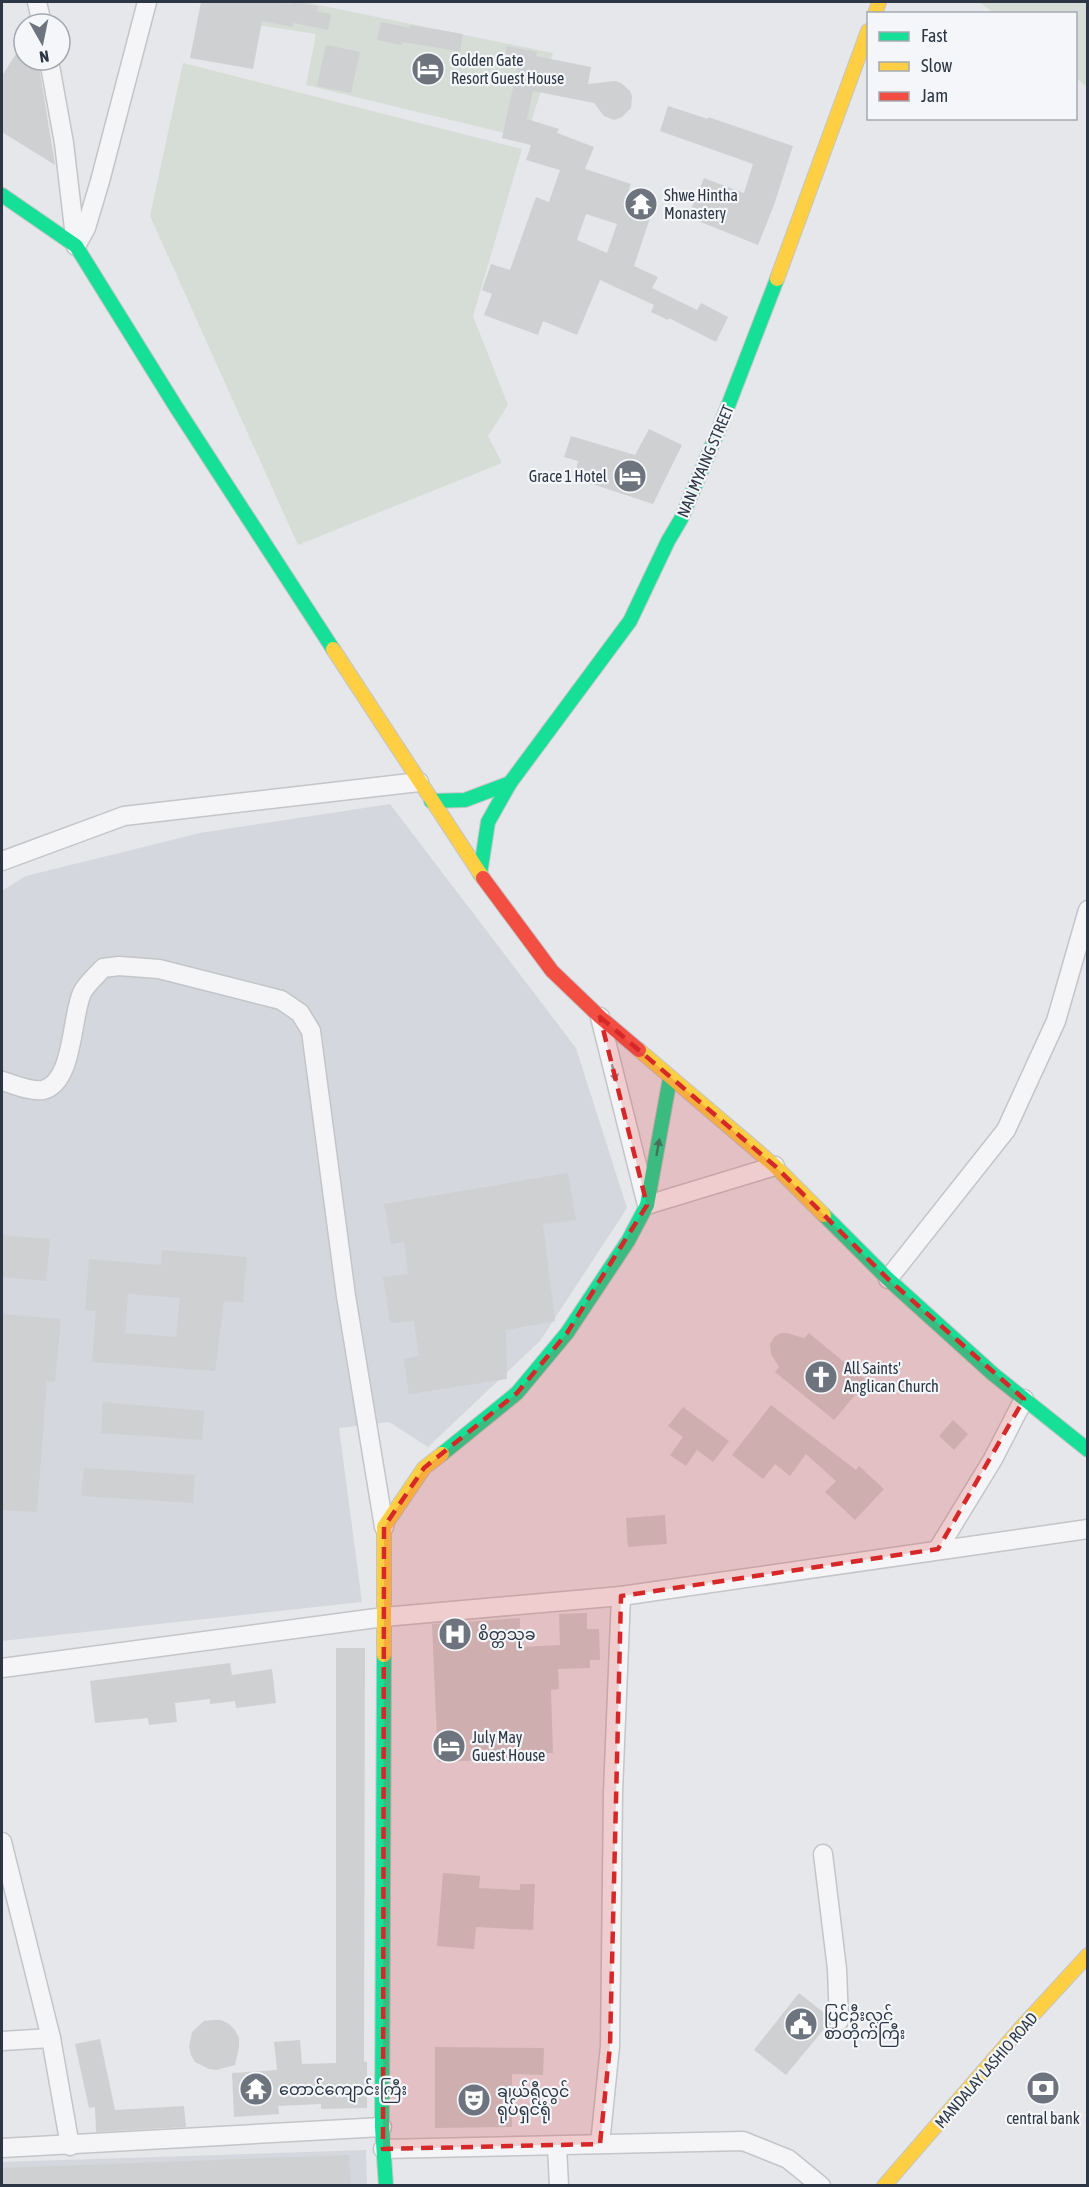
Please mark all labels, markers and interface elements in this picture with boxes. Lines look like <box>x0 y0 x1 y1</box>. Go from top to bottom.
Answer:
north arrow <box>12 12 72 72</box>
legend <box>867 12 1077 120</box>
text: Fast <box>921 25 948 46</box>
text: N <box>38 47 50 66</box>
hotel icon: Golden Gate Resort Guest House <box>410 51 446 87</box>
place label: Golden Gate Resort Guest House <box>451 51 564 87</box>
text: Slow <box>921 55 952 76</box>
text: Jam <box>921 85 948 106</box>
temple icon: Shwe Hintha Monastery <box>623 186 659 222</box>
place label: Shwe Hintha Monastery <box>664 186 738 223</box>
street label: NAN MYAING STREET <box>673 402 737 520</box>
hotel icon: Grace 1 Hotel <box>612 458 648 494</box>
place label: Grace 1 Hotel <box>529 467 608 485</box>
one-way arrow <box>610 1064 620 1083</box>
one-way arrow <box>653 1138 662 1157</box>
church icon: All Saints' Anglican Church <box>803 1359 839 1395</box>
place label: All Saints' Anglican Church <box>844 1359 939 1396</box>
hospital icon: စိတ္တသုခ <box>437 1616 473 1652</box>
place label: စိတ္တသုခ <box>478 1624 536 1649</box>
hotel icon: July May Guest House <box>431 1728 467 1764</box>
place label: July May Guest House <box>472 1728 545 1764</box>
place label: ပြင်ဦးလွင် စာတိုက်ကြီး <box>824 2004 905 2048</box>
public building icon: ပြင်ဦးလွင် စာတိုက်ကြီး <box>783 2006 819 2042</box>
street label: MANDALAY LASHIO ROAD <box>931 2009 1041 2131</box>
bank icon: central bank <box>1025 2070 1061 2106</box>
temple icon: တောင်ကျောင်းကြီး <box>238 2071 274 2107</box>
place label: တောင်ကျောင်းကြီး <box>279 2078 407 2103</box>
place label: ချယ်ရီလွင် ရုပ်ရှင်ရုံ <box>497 2080 569 2124</box>
theatre icon: ချယ်ရီလွင် ရုပ်ရှင်ရုံ <box>456 2082 492 2118</box>
place label: central bank <box>1006 2109 1080 2127</box>

